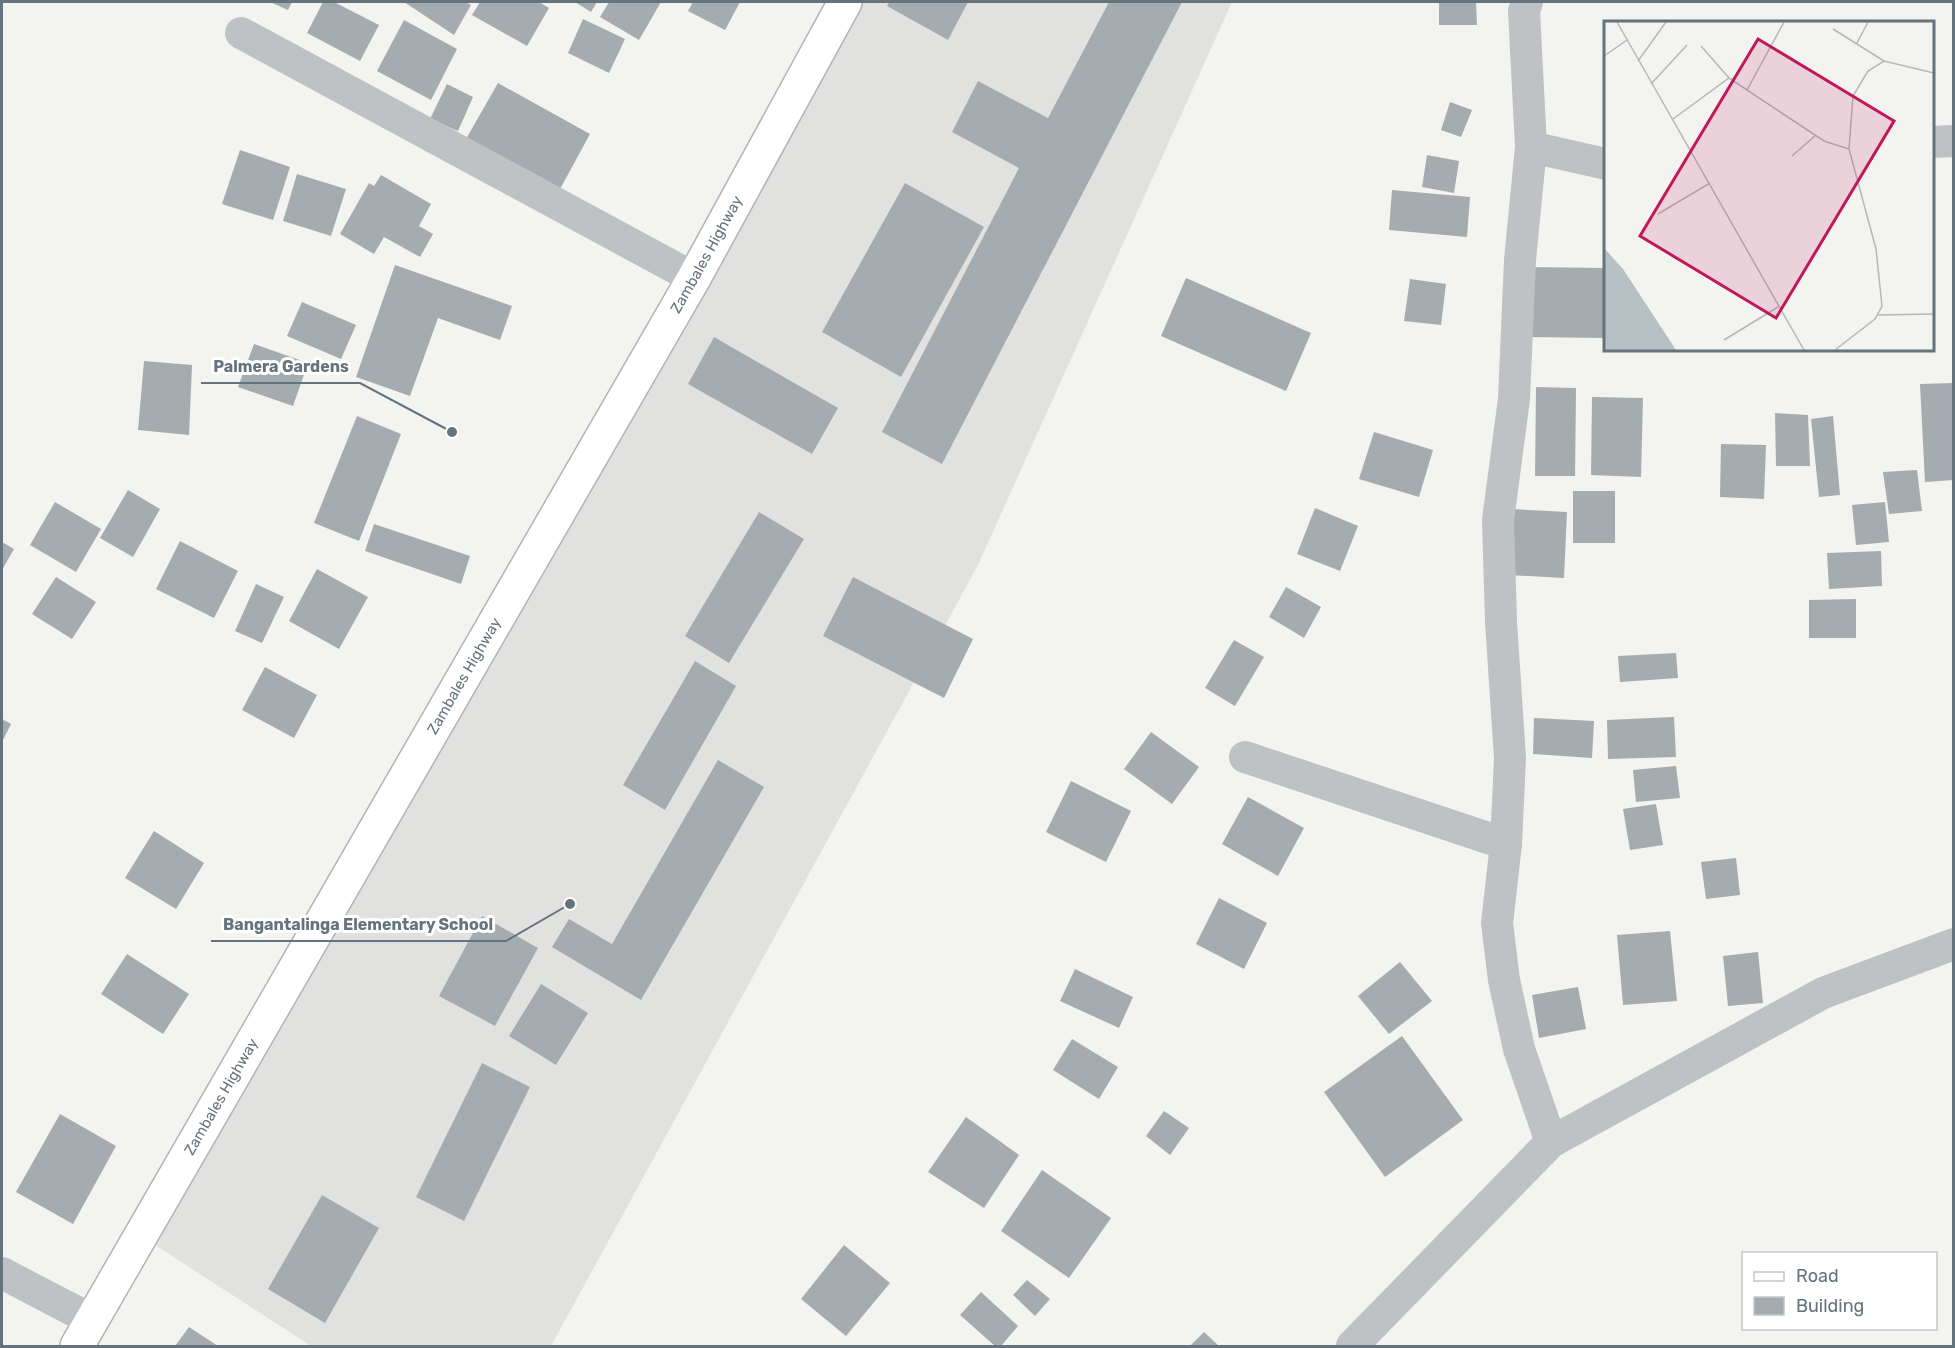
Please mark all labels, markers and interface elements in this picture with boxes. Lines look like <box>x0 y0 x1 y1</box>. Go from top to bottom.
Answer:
inset map <box>1604 21 1934 351</box>
street label: Zambales Highway <box>667 193 746 317</box>
callout: Palmera Gardens <box>201 349 360 383</box>
text: Palmera Gardens <box>213 357 349 376</box>
street label: Zambales Highway <box>423 614 505 737</box>
callout: Bangantalinga Elementary School <box>211 907 506 941</box>
text: Bangantalinga Elementary School <box>223 915 493 934</box>
street label: Zambales Highway <box>180 1035 262 1158</box>
legend <box>1742 1252 1937 1330</box>
text: Road <box>1796 1265 1839 1287</box>
text: Building <box>1796 1295 1864 1317</box>

